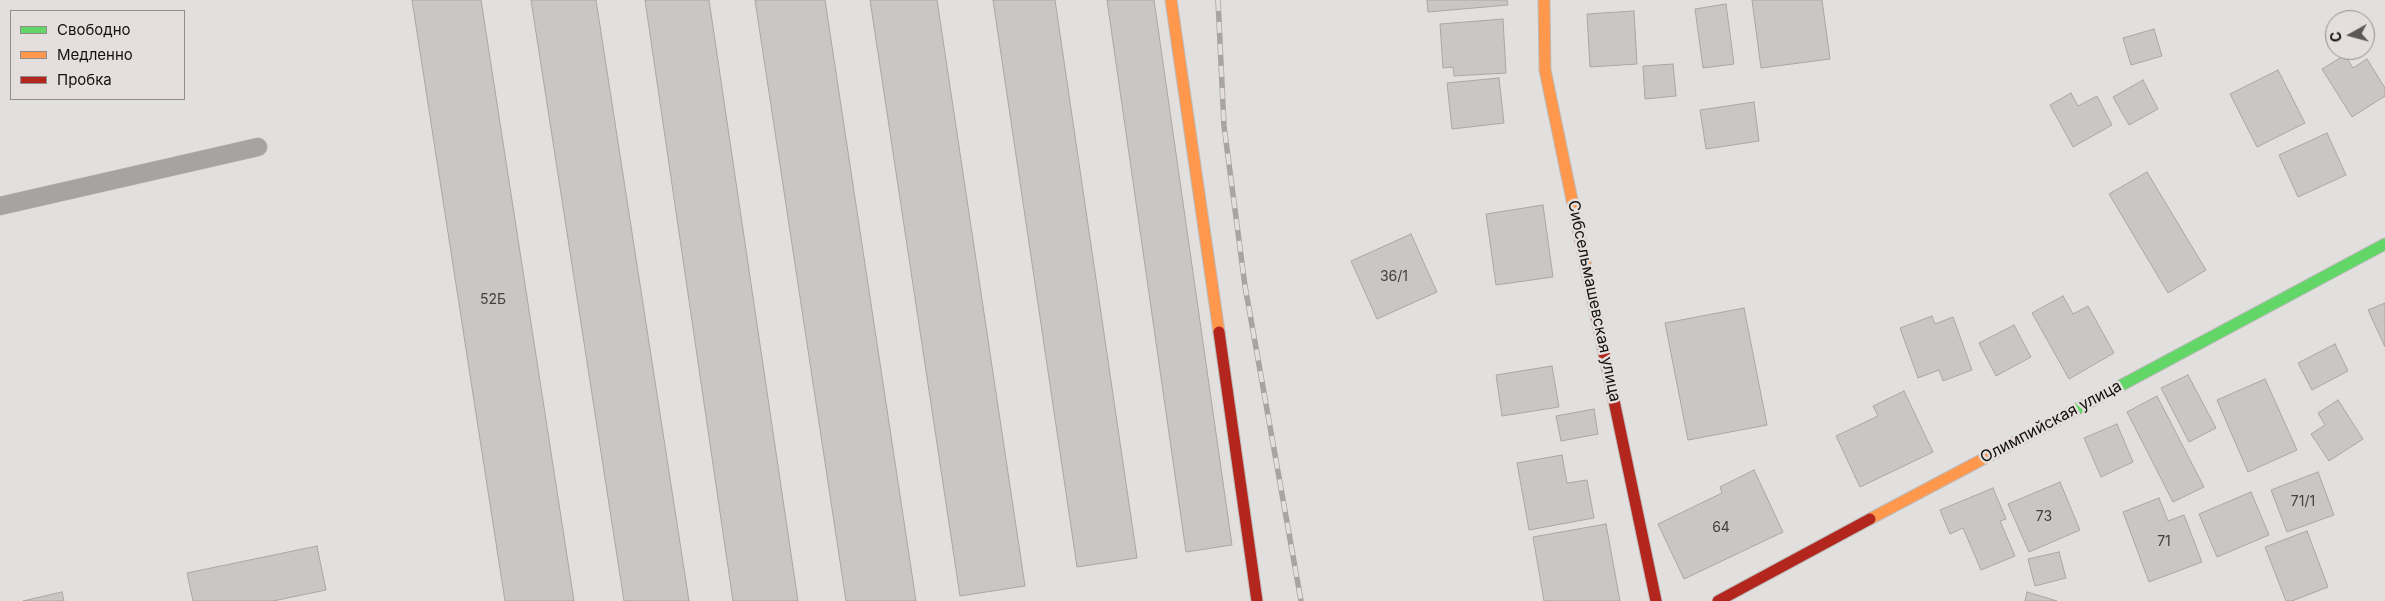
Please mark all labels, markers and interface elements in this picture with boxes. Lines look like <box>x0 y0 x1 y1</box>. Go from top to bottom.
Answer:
legend <box>10 10 185 100</box>
north arrow <box>2325 10 2375 60</box>
text: Свободно <box>57 20 131 39</box>
text: С <box>2327 31 2345 43</box>
text: Медленно <box>57 45 133 64</box>
text: Пробка <box>57 70 112 89</box>
street label: Сибсельмашевская улица <box>1563 198 1625 404</box>
house number: 36/1 <box>1380 269 1408 285</box>
house number: 52Б <box>480 292 506 308</box>
street label: Олимпийская улица <box>1977 377 2125 467</box>
house number: 71/1 <box>2291 494 2315 510</box>
house number: 73 <box>2036 509 2052 525</box>
house number: 64 <box>1712 520 1730 536</box>
house number: 71 <box>2157 534 2171 550</box>

